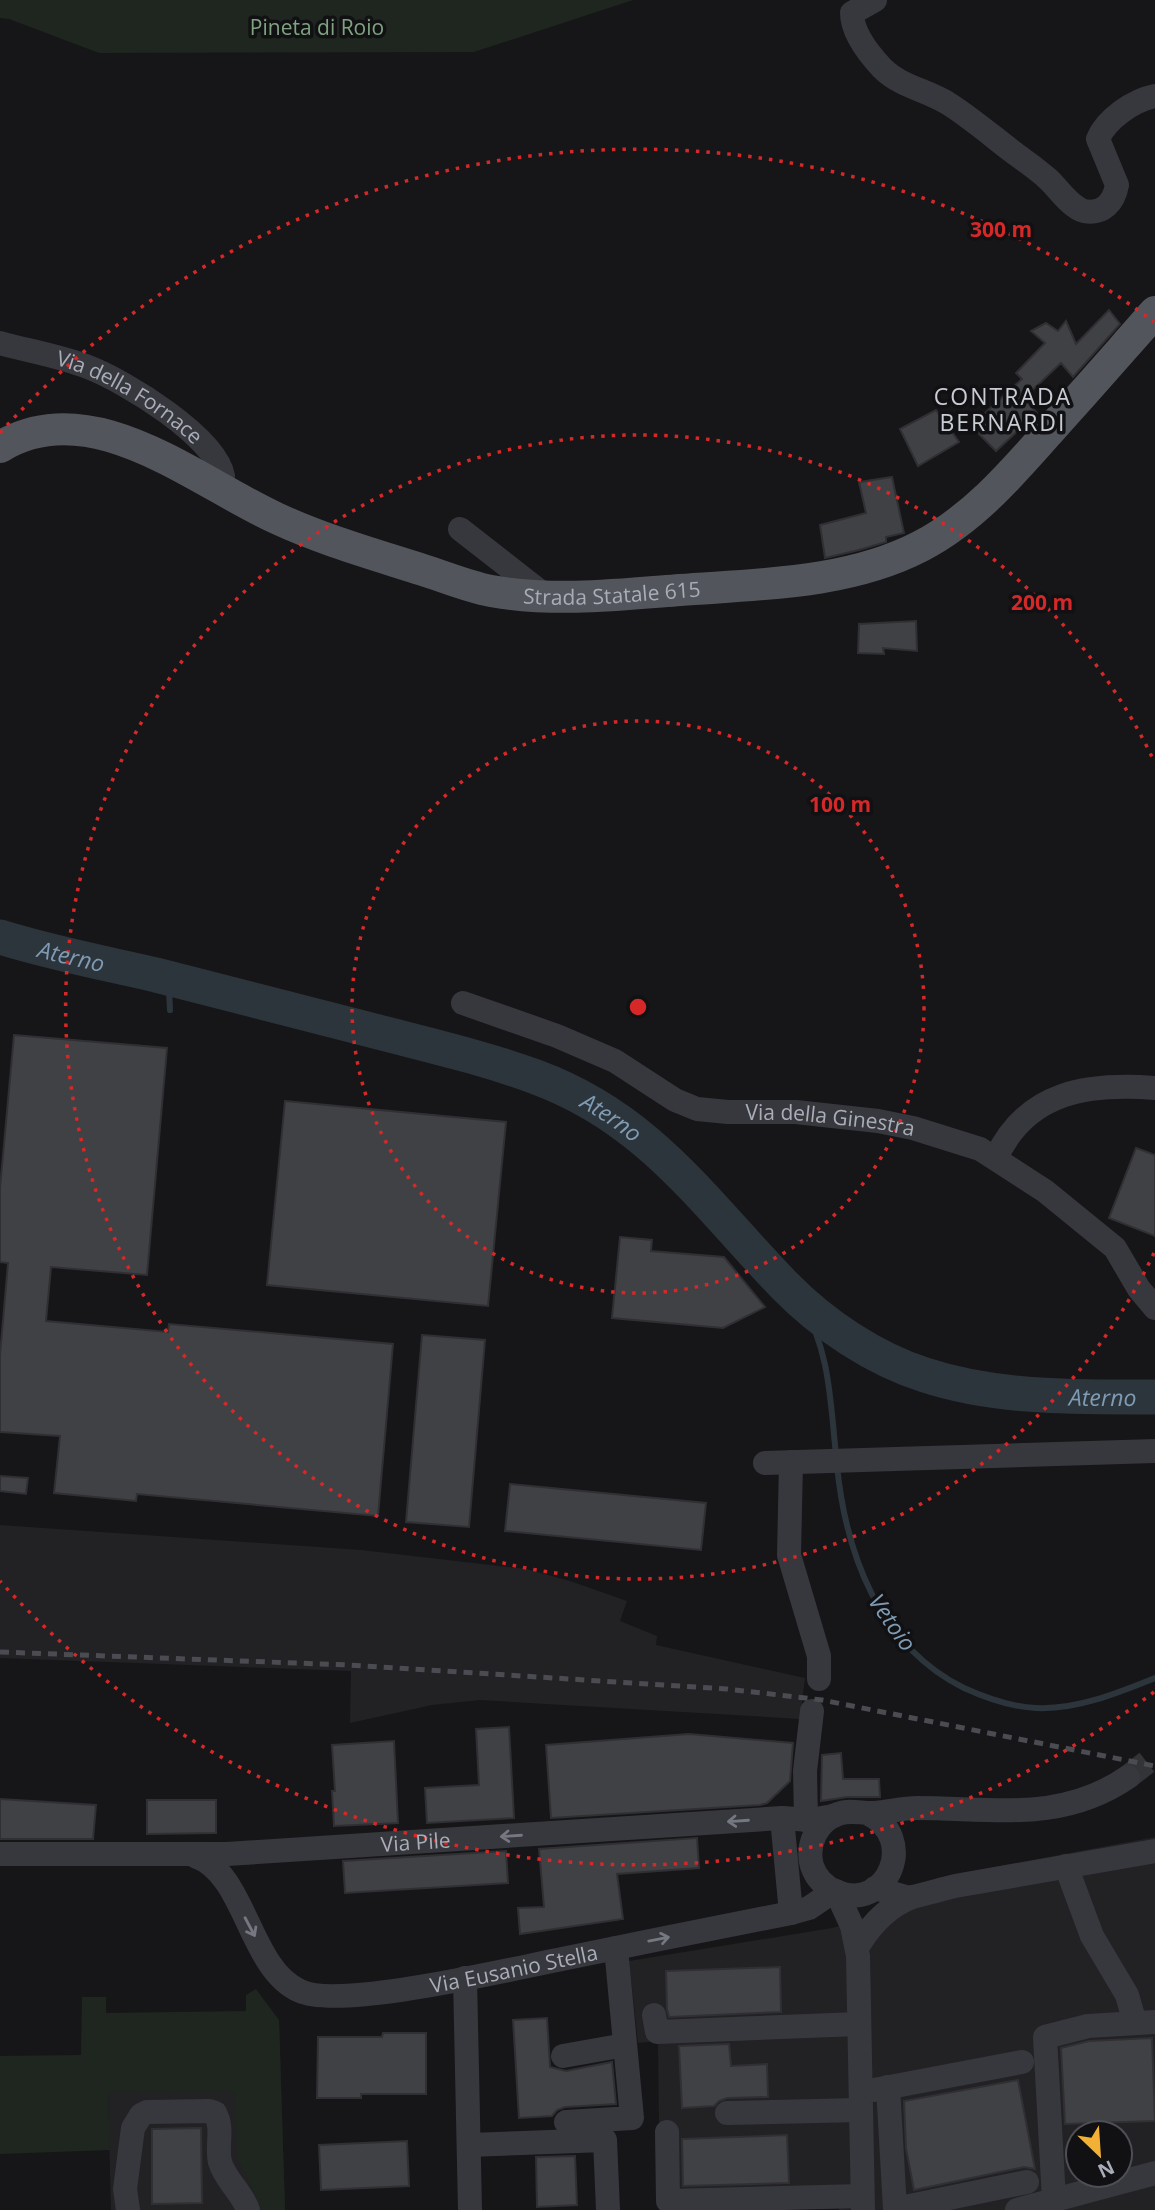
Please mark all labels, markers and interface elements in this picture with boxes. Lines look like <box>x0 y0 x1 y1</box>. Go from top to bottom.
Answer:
park label: Pineta di Roio <box>250 13 384 41</box>
text: 300 m <box>970 215 1032 243</box>
street label: Via della Fornace <box>54 344 209 450</box>
district label: CONTRADA BERNARDI <box>934 380 1072 438</box>
street label: Strada Statale 615 <box>522 575 701 611</box>
text: 200 m <box>1011 588 1073 616</box>
text: 100 m <box>809 790 871 818</box>
water label: Aterno <box>33 932 108 979</box>
centre of rings <box>626 995 650 1019</box>
water label: Aterno <box>574 1084 649 1149</box>
street label: Via della Ginestra <box>746 1098 918 1142</box>
water label: Aterno <box>1067 1380 1136 1413</box>
water label: Vetoio <box>862 1587 924 1657</box>
one-way arrow <box>727 1815 750 1828</box>
street label: Via Pile <box>380 1826 451 1858</box>
one-way arrow <box>499 1829 522 1842</box>
one-way arrow <box>244 1916 257 1937</box>
one-way arrow <box>647 1932 670 1946</box>
street label: Via Eusanio Stella <box>428 1938 600 1999</box>
north arrow <box>1064 2119 1134 2189</box>
text: N <box>1094 2154 1119 2184</box>

